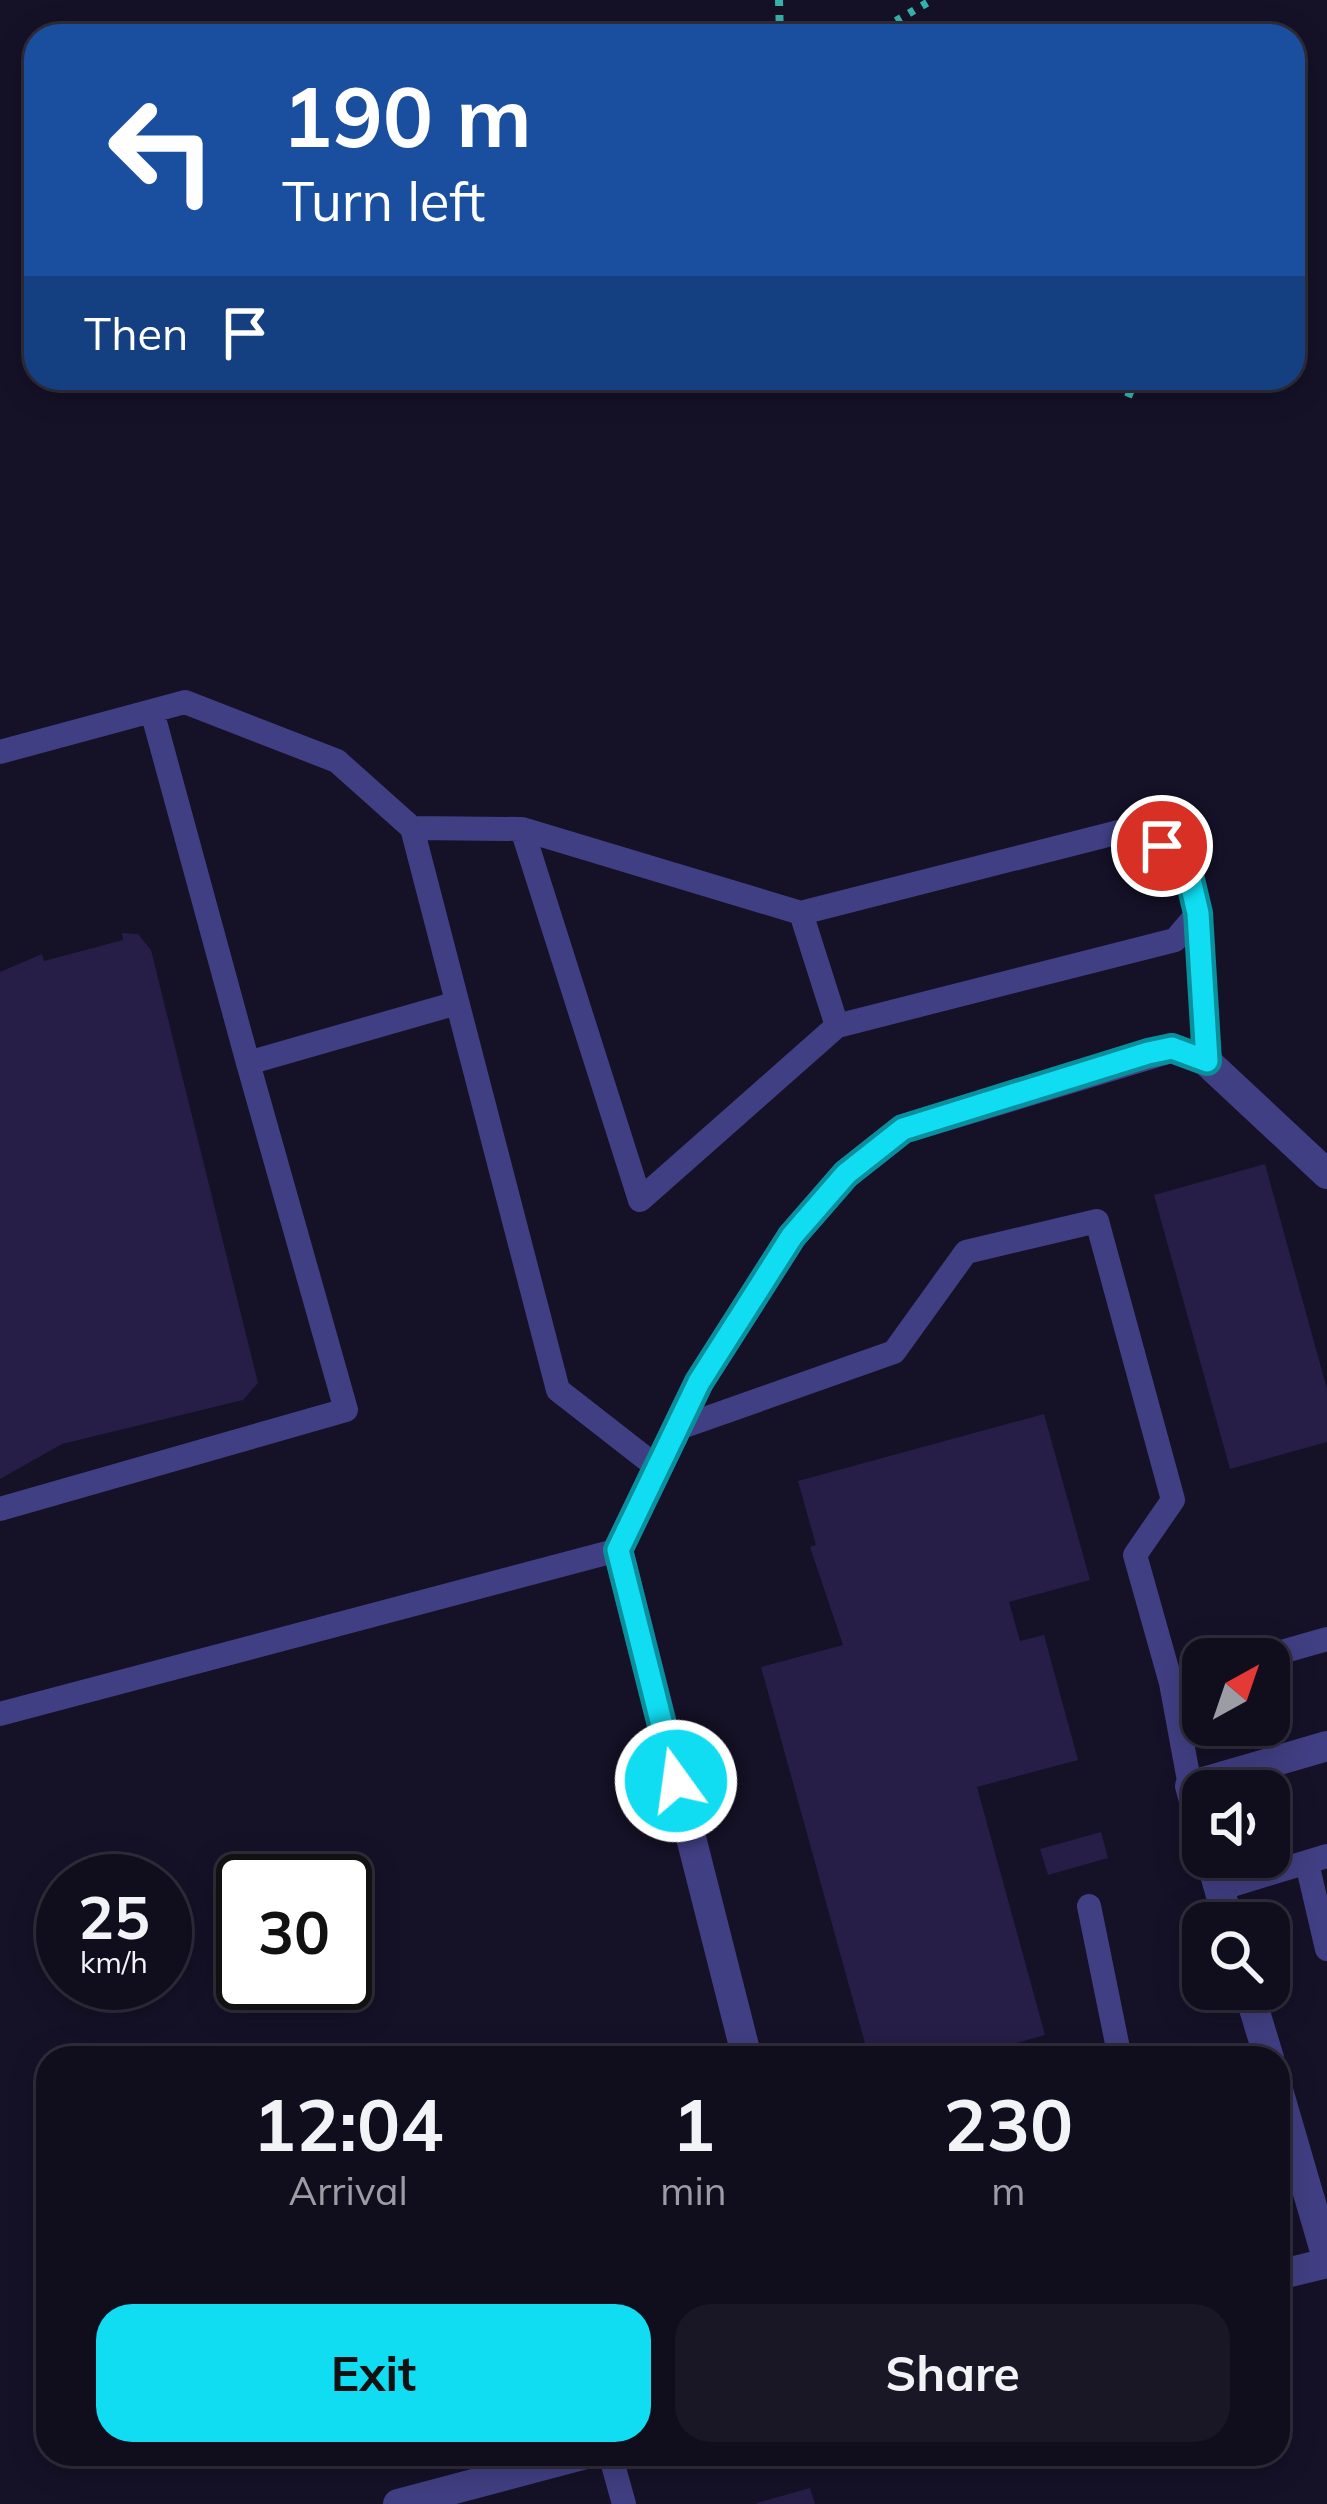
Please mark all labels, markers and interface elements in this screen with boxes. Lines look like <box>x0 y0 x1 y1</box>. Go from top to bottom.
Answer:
text: 190 m <box>282 63 532 168</box>
icon: left <box>84 72 240 228</box>
text: Turn left <box>282 167 485 235</box>
icon: arrive <box>212 300 278 366</box>
text: Then <box>84 305 188 361</box>
pin <box>1111 795 1213 897</box>
icon: arrive <box>1129 813 1195 879</box>
north arrow <box>1182 1638 1290 1746</box>
map controls <box>1182 1638 1290 2010</box>
position arrow <box>613 1718 739 1844</box>
button: sound <box>1182 1770 1290 1878</box>
speed limit sign: 30 <box>216 1854 372 2010</box>
text: 25 <box>78 1879 150 1954</box>
button: search <box>1182 1902 1290 2010</box>
text: km/h <box>80 1943 148 1981</box>
text: 12:04 <box>253 2079 443 2169</box>
text: 1 <box>672 2079 715 2169</box>
text: 230 <box>944 2079 1073 2169</box>
text: Arrival <box>289 2166 408 2215</box>
text: min <box>660 2166 727 2215</box>
text: m <box>991 2166 1025 2215</box>
button: Exit <box>96 2304 651 2442</box>
button: Share <box>675 2304 1230 2442</box>

